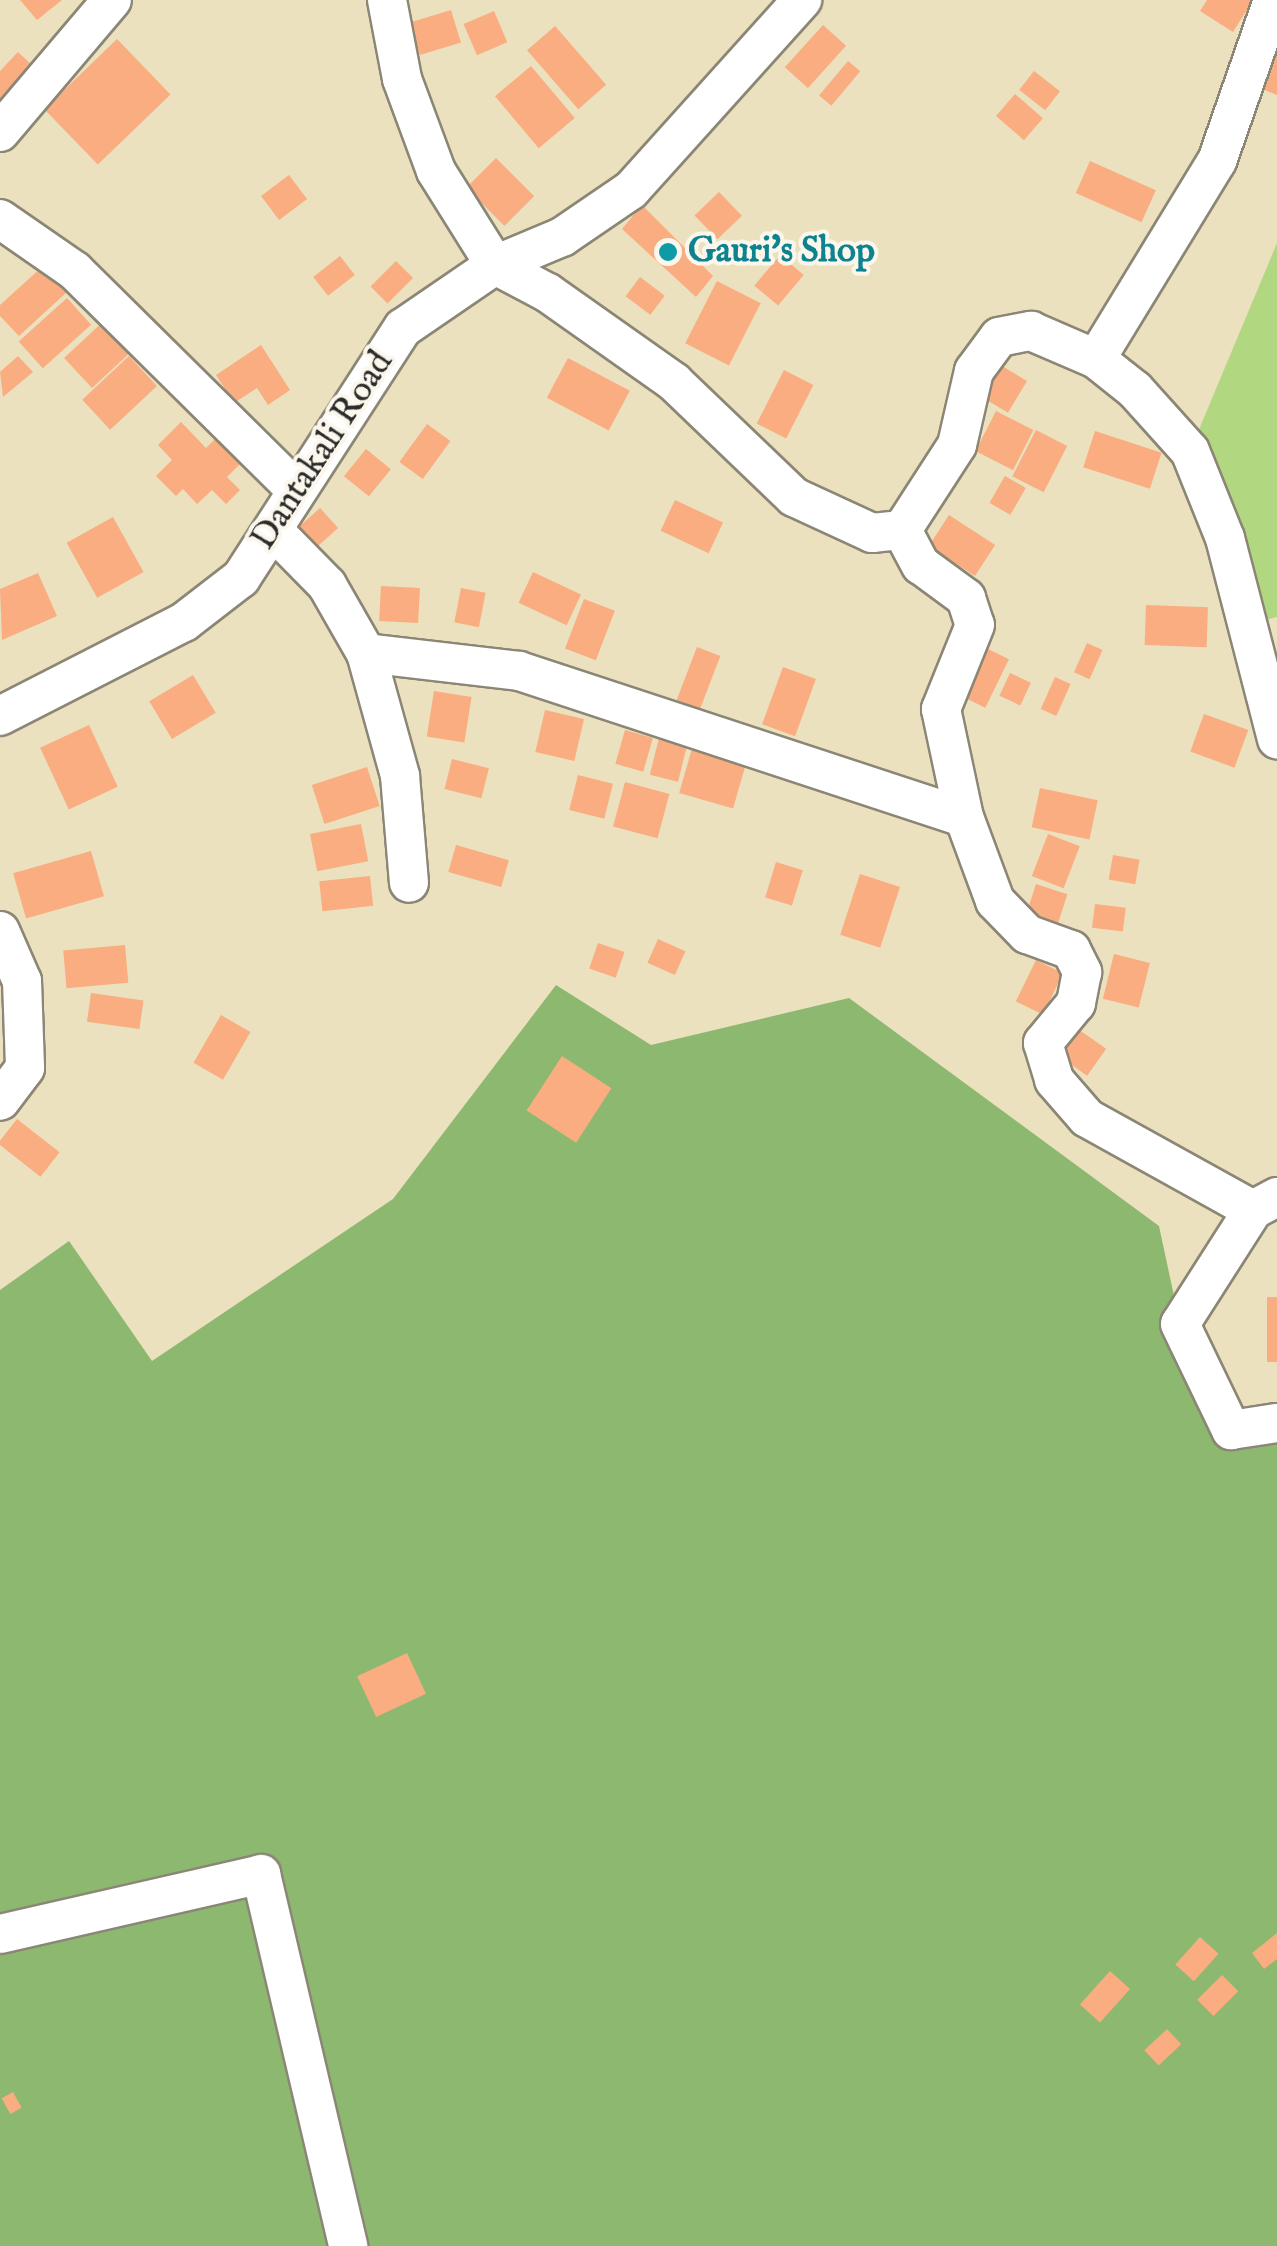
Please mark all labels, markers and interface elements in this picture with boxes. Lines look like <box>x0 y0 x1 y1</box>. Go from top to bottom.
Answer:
place label: Gauri's Shop <box>688 231 875 273</box>
marker: Gauri's Shop <box>657 241 679 263</box>
street label: Dantakali Road <box>243 344 403 558</box>

